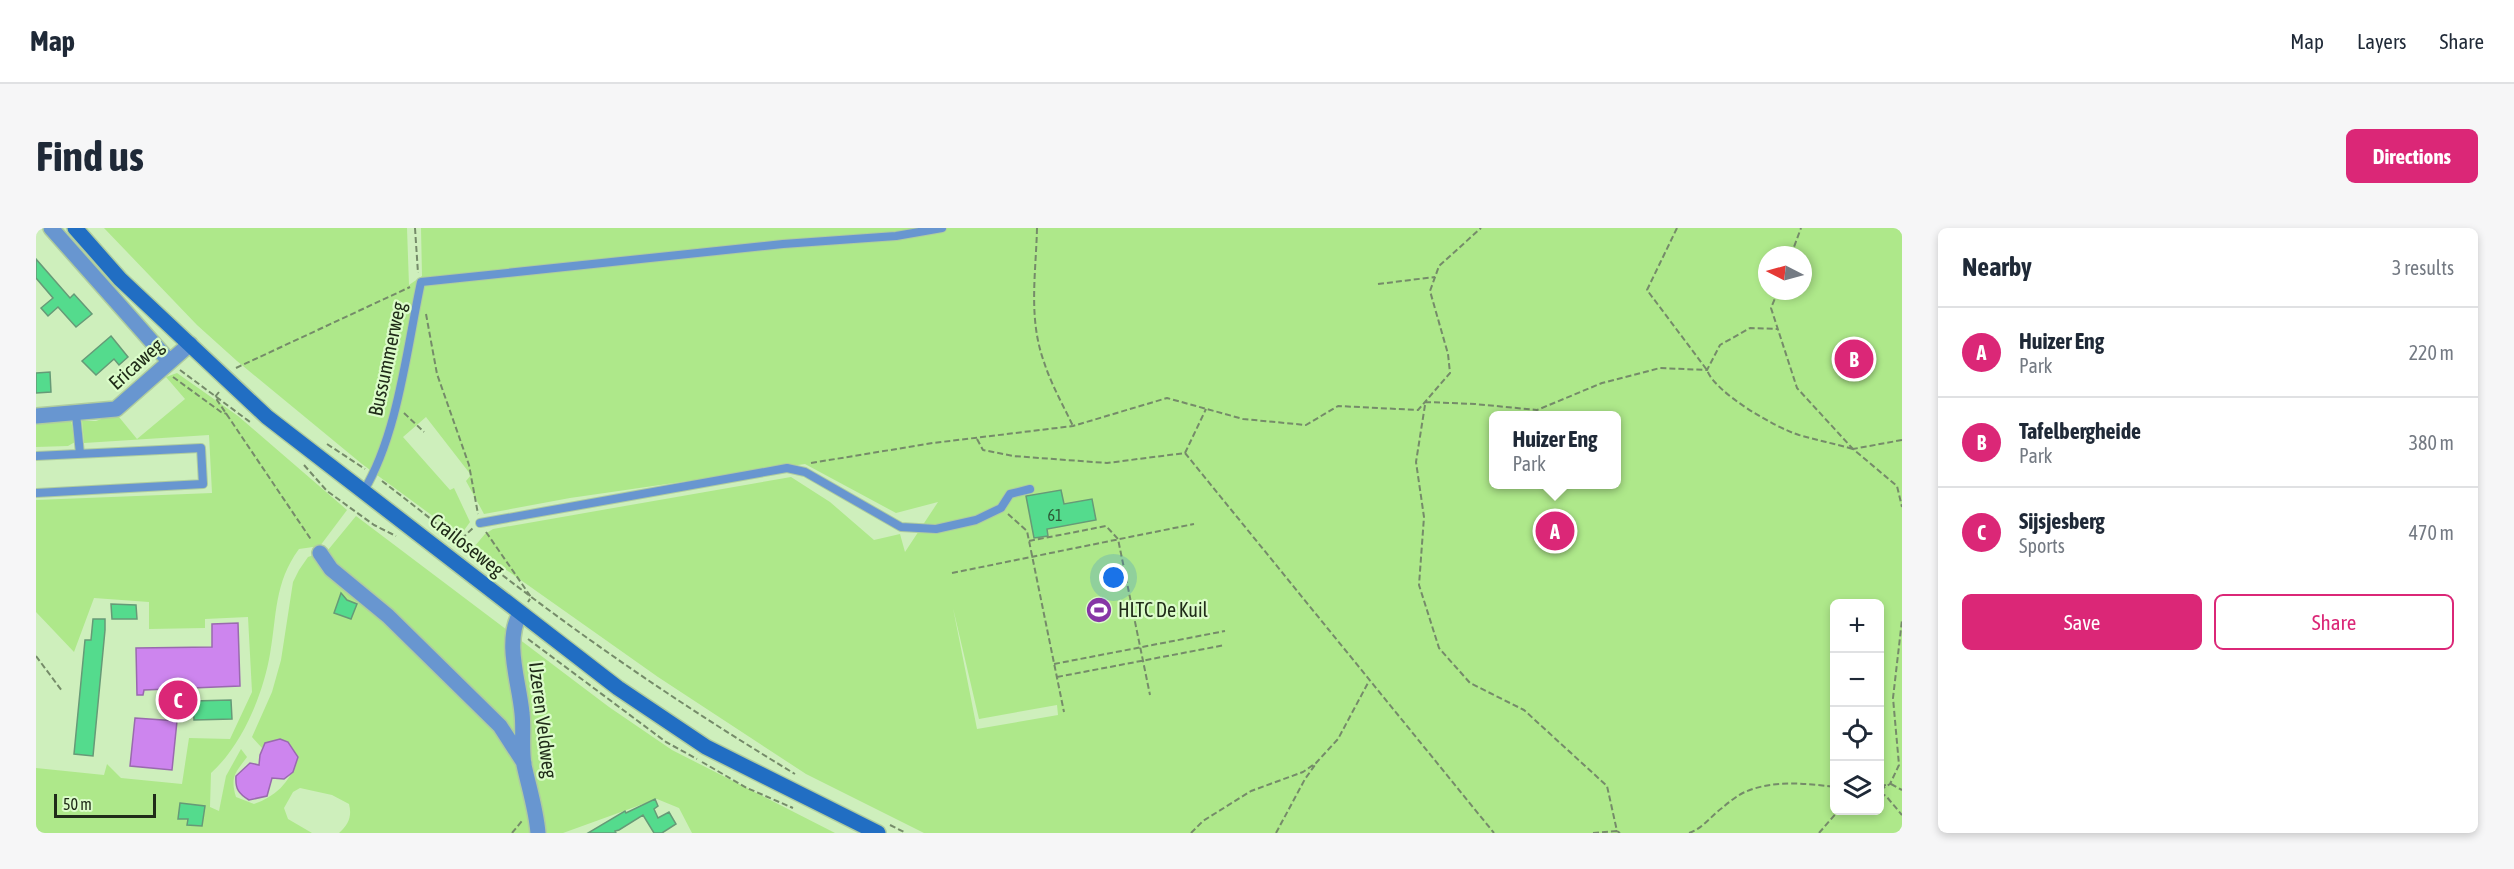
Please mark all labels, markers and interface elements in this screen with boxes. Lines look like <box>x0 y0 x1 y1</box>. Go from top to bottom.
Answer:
text: Map <box>30 25 75 57</box>
text: Map <box>2290 29 2324 53</box>
text: Layers <box>2357 29 2407 53</box>
text: Share <box>2440 29 2484 53</box>
button: Directions <box>2346 129 2478 183</box>
text: Find us <box>36 132 144 180</box>
north arrow <box>1758 246 1812 300</box>
text: Nearby <box>1962 252 2032 282</box>
text: 3 results <box>2392 256 2454 279</box>
street label: Bussummerweg <box>363 299 410 418</box>
text: Huizer Eng <box>2019 328 2104 354</box>
street label: Ericaweg <box>104 333 168 394</box>
pin: B <box>1834 336 1874 382</box>
text: A <box>1977 341 1986 364</box>
text: 220 m <box>2409 341 2454 364</box>
text: Park <box>2019 354 2052 377</box>
popup <box>1489 411 1621 489</box>
text: Tafelbergheide <box>2019 418 2141 444</box>
text: Huizer Eng <box>1512 426 1598 452</box>
text: B <box>1977 431 1986 454</box>
text: 380 m <box>2409 431 2454 454</box>
text: Park <box>2019 444 2052 467</box>
text: Park <box>1512 452 1546 475</box>
house number: 61 <box>1047 506 1063 524</box>
street label: Crailoseweg <box>425 508 509 581</box>
pin: A <box>1536 508 1574 554</box>
text: Sijsjesberg <box>2019 508 2105 534</box>
text: C <box>1977 521 1986 544</box>
text: 470 m <box>2409 521 2454 544</box>
text: Sports <box>2019 534 2065 557</box>
your location <box>1099 563 1128 592</box>
button: Save <box>1962 594 2202 650</box>
button: Share <box>2214 594 2454 650</box>
sports icon: HLTC De Kuil <box>1084 595 1114 625</box>
place label: HLTC De Kuil <box>1118 598 1209 621</box>
map controls <box>1830 599 1884 815</box>
button: + <box>1830 599 1884 653</box>
button: − <box>1830 653 1884 707</box>
street label: IJzeren Veldweg <box>525 660 562 780</box>
pin: C <box>158 678 198 722</box>
button: locate <box>1830 707 1884 761</box>
button: layers <box>1830 761 1884 815</box>
scale bar <box>54 791 156 818</box>
text: 50 m <box>63 795 92 813</box>

